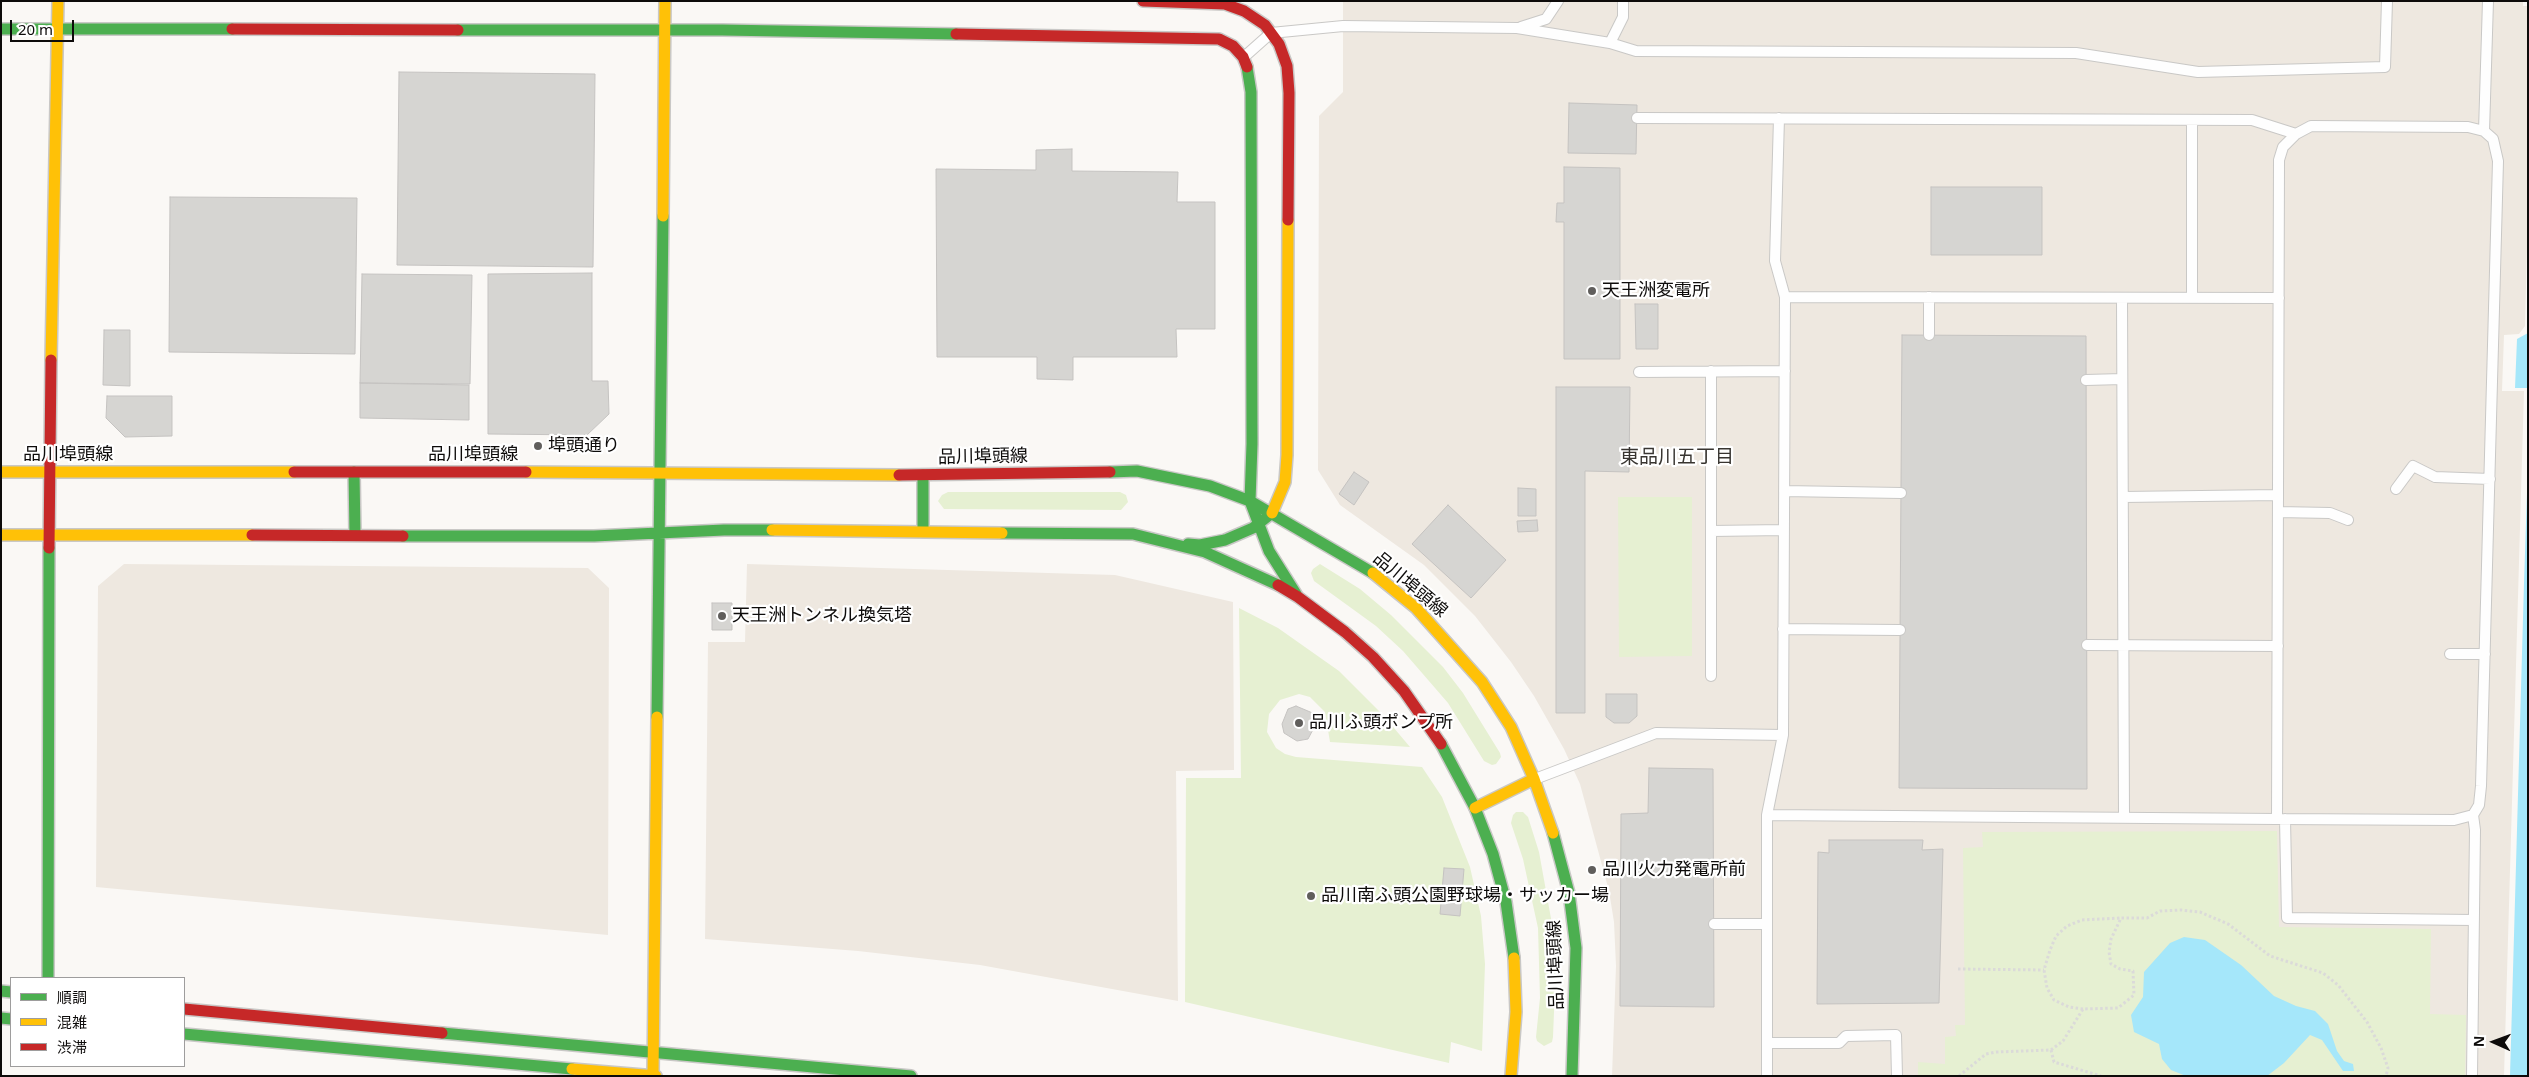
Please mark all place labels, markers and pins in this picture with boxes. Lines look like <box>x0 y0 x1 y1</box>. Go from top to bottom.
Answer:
place label: 天王洲変電所 <box>1602 280 1710 302</box>
marker: 天王洲変電所 <box>1586 285 1598 297</box>
place label: 埠頭通り <box>548 435 620 457</box>
marker: 埠頭通り <box>532 440 544 452</box>
place label: 天王洲トンネル換気塔 <box>732 605 912 627</box>
marker: 天王洲トンネル換気塔 <box>716 610 728 622</box>
place label: 品川ふ頭ポンプ所 <box>1309 712 1453 734</box>
marker: 品川ふ頭ポンプ所 <box>1293 717 1305 729</box>
place label: 品川火力発電所前 <box>1602 859 1746 881</box>
marker: 品川火力発電所前 <box>1586 864 1598 876</box>
place label: 品川南ふ頭公園野球場・サッカー場 <box>1321 885 1609 907</box>
marker: 品川南ふ頭公園野球場・サッカー場 <box>1305 890 1317 902</box>

